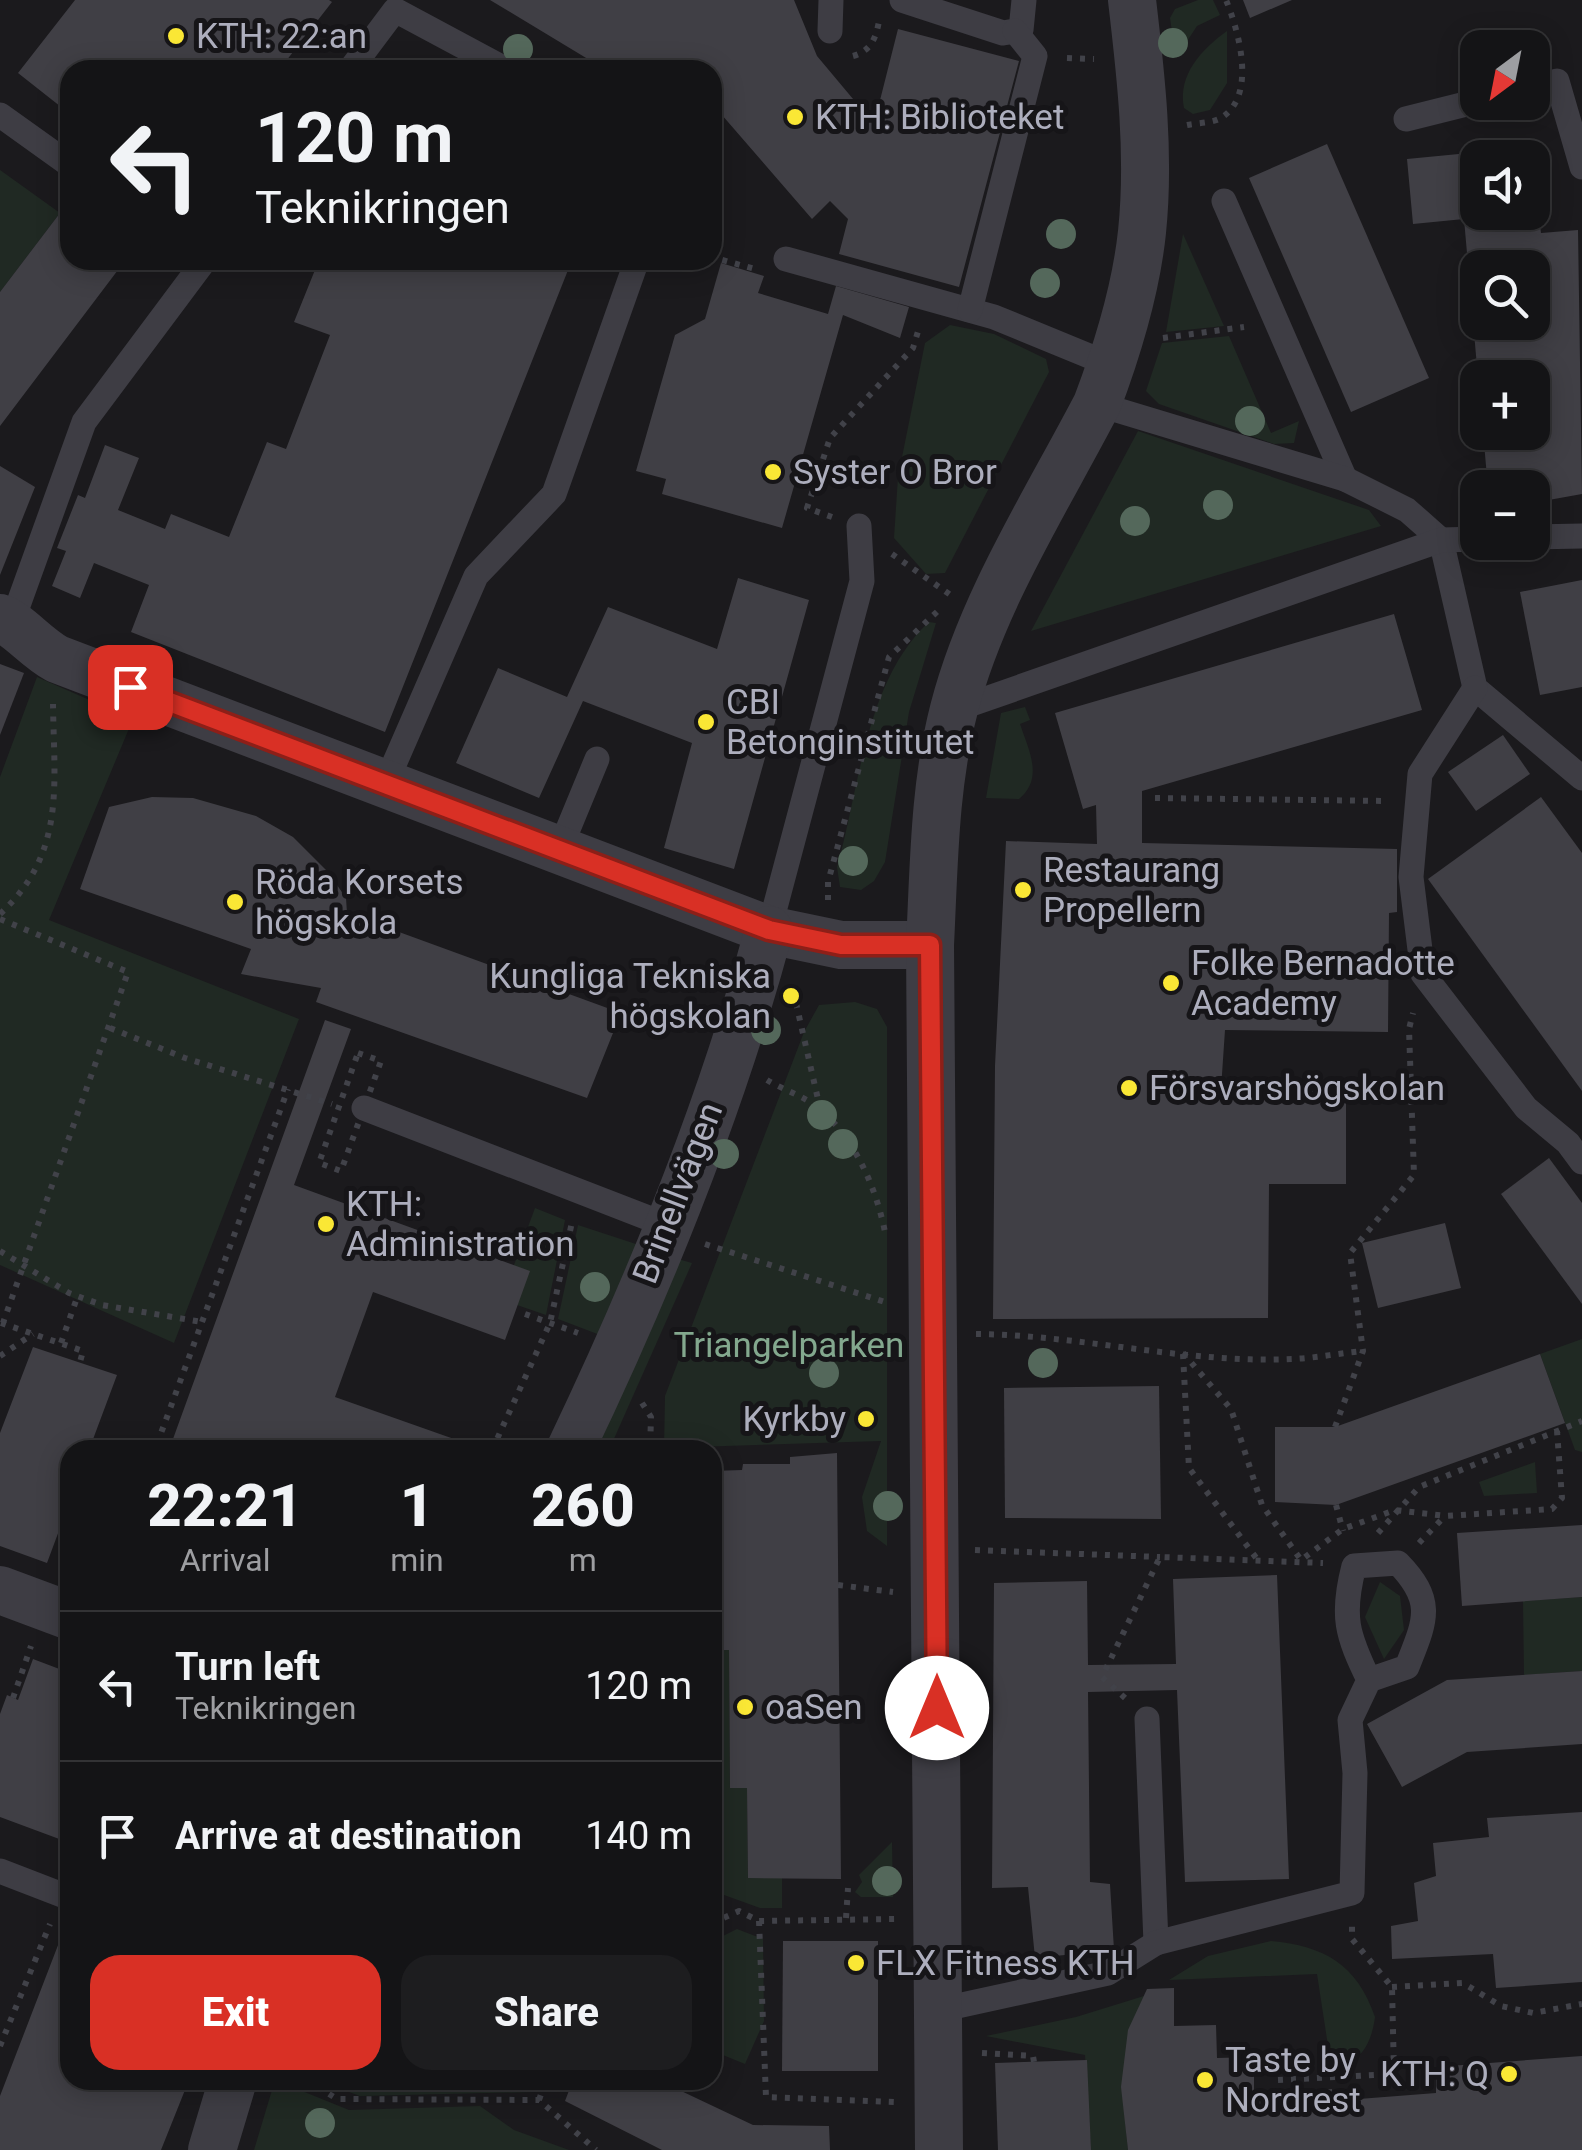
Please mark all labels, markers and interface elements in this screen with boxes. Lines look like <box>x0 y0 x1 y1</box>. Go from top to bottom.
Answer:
place label: KTH: 22:an <box>196 16 367 57</box>
marker: KTH: 22:an <box>165 25 187 47</box>
north arrow <box>1460 30 1550 120</box>
map controls <box>1460 30 1550 560</box>
text: 120 m <box>255 97 454 179</box>
place label: KTH: Biblioteket <box>815 97 1064 138</box>
icon: left <box>90 100 220 230</box>
marker: KTH: Biblioteket <box>784 106 806 128</box>
button: sound <box>1460 140 1550 230</box>
text: Teknikringen <box>255 181 510 234</box>
button: search <box>1460 250 1550 340</box>
button: + <box>1460 360 1550 450</box>
place label: Syster O Bror <box>793 452 997 493</box>
marker: Syster O Bror <box>762 461 784 483</box>
button: − <box>1460 470 1550 560</box>
pin <box>88 645 173 730</box>
icon: arrive <box>103 660 158 715</box>
place label: CBI Betonginstitutet <box>726 682 975 763</box>
marker: CBI Betonginstitutet <box>695 711 717 733</box>
place label: Restaurang Propellern <box>1043 850 1220 931</box>
place label: Röda Korsets högskola <box>255 862 463 943</box>
marker: Restaurang Propellern <box>1012 879 1034 901</box>
marker: Röda Korsets högskola <box>224 891 246 913</box>
place label: Folke Bernadotte Academy <box>1191 943 1455 1024</box>
place label: Kungliga Tekniska högskolan <box>489 956 771 1037</box>
marker: Folke Bernadotte Academy <box>1160 972 1182 994</box>
marker: Kungliga Tekniska högskolan <box>780 985 802 1007</box>
place label: Försvarshögskolan <box>1149 1068 1445 1109</box>
marker: Försvarshögskolan <box>1118 1077 1140 1099</box>
street label: Brinellvägen <box>625 1097 731 1289</box>
place label: KTH: Administration <box>346 1184 575 1265</box>
marker: KTH: Administration <box>315 1213 337 1235</box>
park label: Triangelparken <box>674 1325 904 1366</box>
place label: Kyrkby <box>743 1399 846 1440</box>
marker: Kyrkby <box>855 1408 877 1430</box>
text: 22:21 <box>147 1470 303 1541</box>
text: 1 <box>400 1470 434 1541</box>
text: 260 <box>531 1470 635 1541</box>
text: Arrival <box>180 1541 271 1579</box>
text: min <box>390 1541 444 1579</box>
text: m <box>569 1541 597 1579</box>
text: Turn left <box>175 1645 320 1689</box>
position arrow <box>885 1656 989 1760</box>
icon: left <box>90 1659 145 1714</box>
text: 120 m <box>585 1664 692 1708</box>
place label: oaSen <box>765 1687 863 1728</box>
text: Teknikringen <box>175 1689 356 1727</box>
marker: oaSen <box>734 1696 756 1718</box>
icon: arrive <box>90 1809 145 1864</box>
text: Arrive at destination <box>175 1814 522 1858</box>
text: 140 m <box>585 1814 692 1858</box>
place label: FLX Fitness KTH <box>876 1943 1135 1984</box>
marker: FLX Fitness KTH <box>845 1952 867 1974</box>
button: Exit <box>90 1955 381 2070</box>
button: Share <box>401 1955 692 2070</box>
place label: Taste by Nordrest <box>1225 2040 1361 2121</box>
place label: KTH: Q <box>1380 2054 1489 2095</box>
marker: KTH: Q <box>1498 2063 1520 2085</box>
marker: Taste by Nordrest <box>1194 2069 1216 2091</box>

